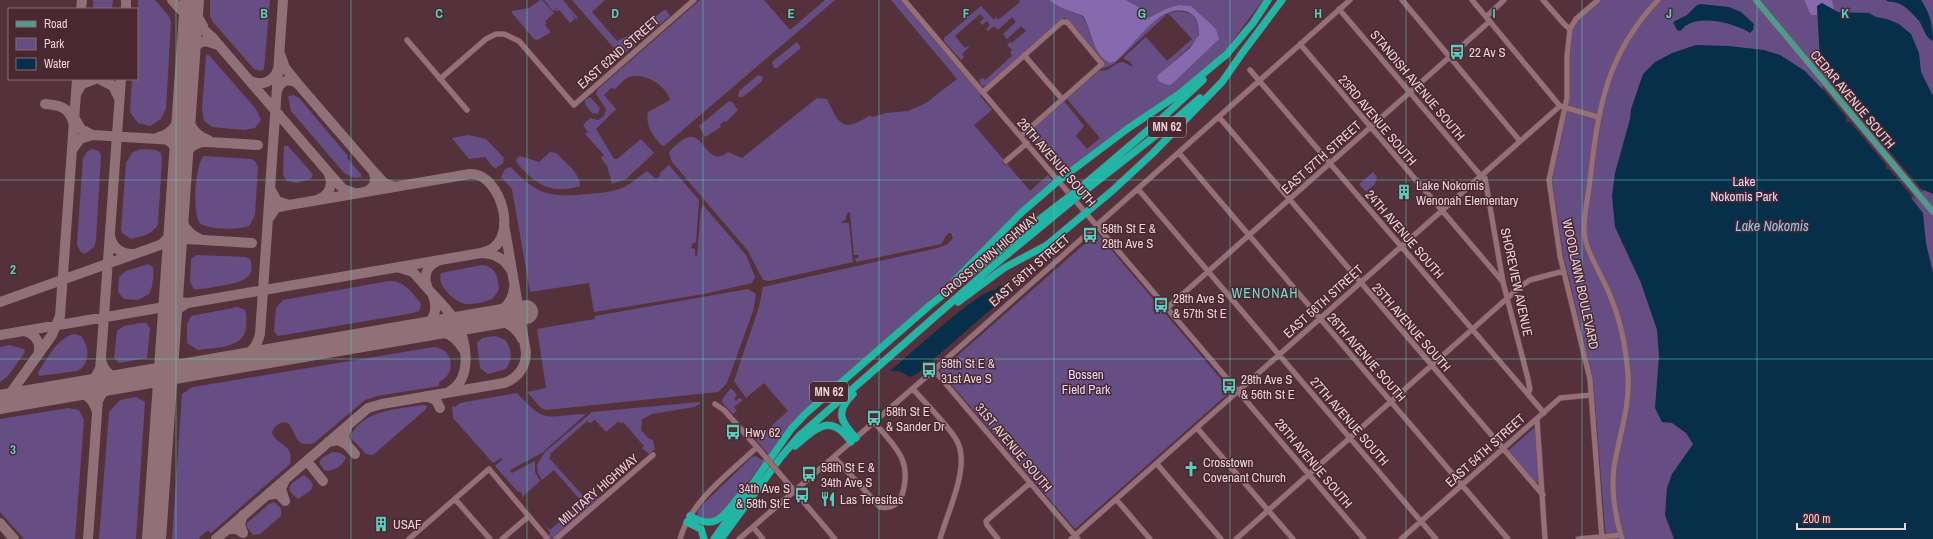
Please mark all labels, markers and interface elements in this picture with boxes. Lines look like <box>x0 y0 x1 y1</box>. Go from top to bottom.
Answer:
text: B <box>260 5 268 22</box>
text: C <box>435 5 443 22</box>
text: E <box>787 5 795 22</box>
text: F <box>963 5 970 22</box>
text: G <box>1138 5 1146 22</box>
text: H <box>1314 5 1322 22</box>
text: I <box>1493 5 1496 22</box>
text: J <box>1666 5 1672 22</box>
text: K <box>1841 5 1849 22</box>
legend <box>8 8 138 80</box>
street label: EAST 62ND STREET <box>574 12 662 92</box>
text: Road <box>44 16 68 32</box>
street label: STANDISH AVENUE SOUTH <box>1366 27 1469 144</box>
text: Park <box>44 36 64 52</box>
bus stop icon: 22 Av S <box>1448 43 1466 61</box>
place label: 22 Av S <box>1469 44 1506 61</box>
street label: CEDAR AVENUE SOUTH <box>1807 47 1899 152</box>
text: Water <box>44 56 71 72</box>
street label: 23RD AVENUE SOUTH <box>1335 72 1420 169</box>
street label: 28TH AVENUE SOUTH <box>1014 115 1100 210</box>
road number: MN 62 <box>1148 117 1186 137</box>
street label: EAST 57TH STREET <box>1278 117 1365 198</box>
park label: Lake Nokomis Park <box>1711 173 1778 205</box>
place label: Lake Nokomis Wenonah Elementary <box>1416 177 1519 209</box>
building icon: Lake Nokomis Wenonah Elementary <box>1395 183 1413 201</box>
street label: 24TH AVENUE SOUTH <box>1362 187 1448 282</box>
street label: CROSSTOWN HIGHWAY <box>937 209 1042 301</box>
street label: WOODLAWN BOULEVARD <box>1558 217 1603 351</box>
water label: Lake Nokomis <box>1735 217 1809 235</box>
place label: 58th St E & 28th Ave S <box>1102 220 1157 252</box>
bus stop icon: 58th St E & 28th Ave S <box>1081 226 1099 244</box>
street label: SHOREVIEW AVENUE <box>1497 226 1536 338</box>
street label: EAST 58TH STREET <box>985 230 1074 310</box>
text: 2 <box>10 261 16 278</box>
street label: EAST 56TH STREET <box>1280 261 1367 342</box>
street label: 25TH AVENUE SOUTH <box>1369 280 1455 375</box>
district label: WENONAH <box>1232 284 1298 302</box>
place label: 28th Ave S & 57th St E <box>1173 290 1227 322</box>
bus stop icon: 28th Ave S & 57th St E <box>1152 296 1170 314</box>
street label: 26TH AVENUE SOUTH <box>1324 310 1410 405</box>
place label: 58th St E & 31st Ave S <box>941 355 996 387</box>
bus stop icon: 58th St E & 31st Ave S <box>920 361 938 379</box>
park label: Bossen Field Park <box>1062 366 1111 398</box>
place label: 28th Ave S & 56th St E <box>1241 371 1295 403</box>
street label: 27TH AVENUE SOUTH <box>1307 374 1393 469</box>
bus stop icon: 28th Ave S & 56th St E <box>1220 377 1238 395</box>
road number: MN 62 <box>810 382 848 402</box>
street label: 31ST AVENUE SOUTH <box>971 399 1056 495</box>
place label: 58th St E & Sander Dr <box>886 403 945 435</box>
bus stop icon: 58th St E & Sander Dr <box>865 409 883 427</box>
street label: EAST 54TH STREET <box>1442 410 1529 491</box>
street label: 28TH AVENUE SOUTH <box>1271 415 1356 512</box>
bus stop icon: Hwy 62 <box>724 423 742 441</box>
place label: Hwy 62 <box>745 424 781 441</box>
text: 3 <box>10 441 16 458</box>
street label: MILITARY HIGHWAY <box>555 450 642 529</box>
place label: Crosstown Covenant Church <box>1203 454 1286 486</box>
place label: 58th St E & 34th Ave S <box>821 459 876 491</box>
church icon: Crosstown Covenant Church <box>1182 460 1200 478</box>
bus stop icon: 58th St E & 34th Ave S <box>800 465 818 483</box>
place label: 34th Ave S & 58th St E <box>736 480 790 512</box>
bus stop icon: 34th Ave S & 58th St E <box>793 486 811 504</box>
restaurant icon: Las Teresitas <box>819 490 837 508</box>
place label: Las Teresitas <box>840 491 903 508</box>
scale bar <box>1797 505 1905 531</box>
text: 200 m <box>1803 511 1830 527</box>
building icon: USAF <box>372 515 390 533</box>
place label: USAF <box>393 516 422 533</box>

